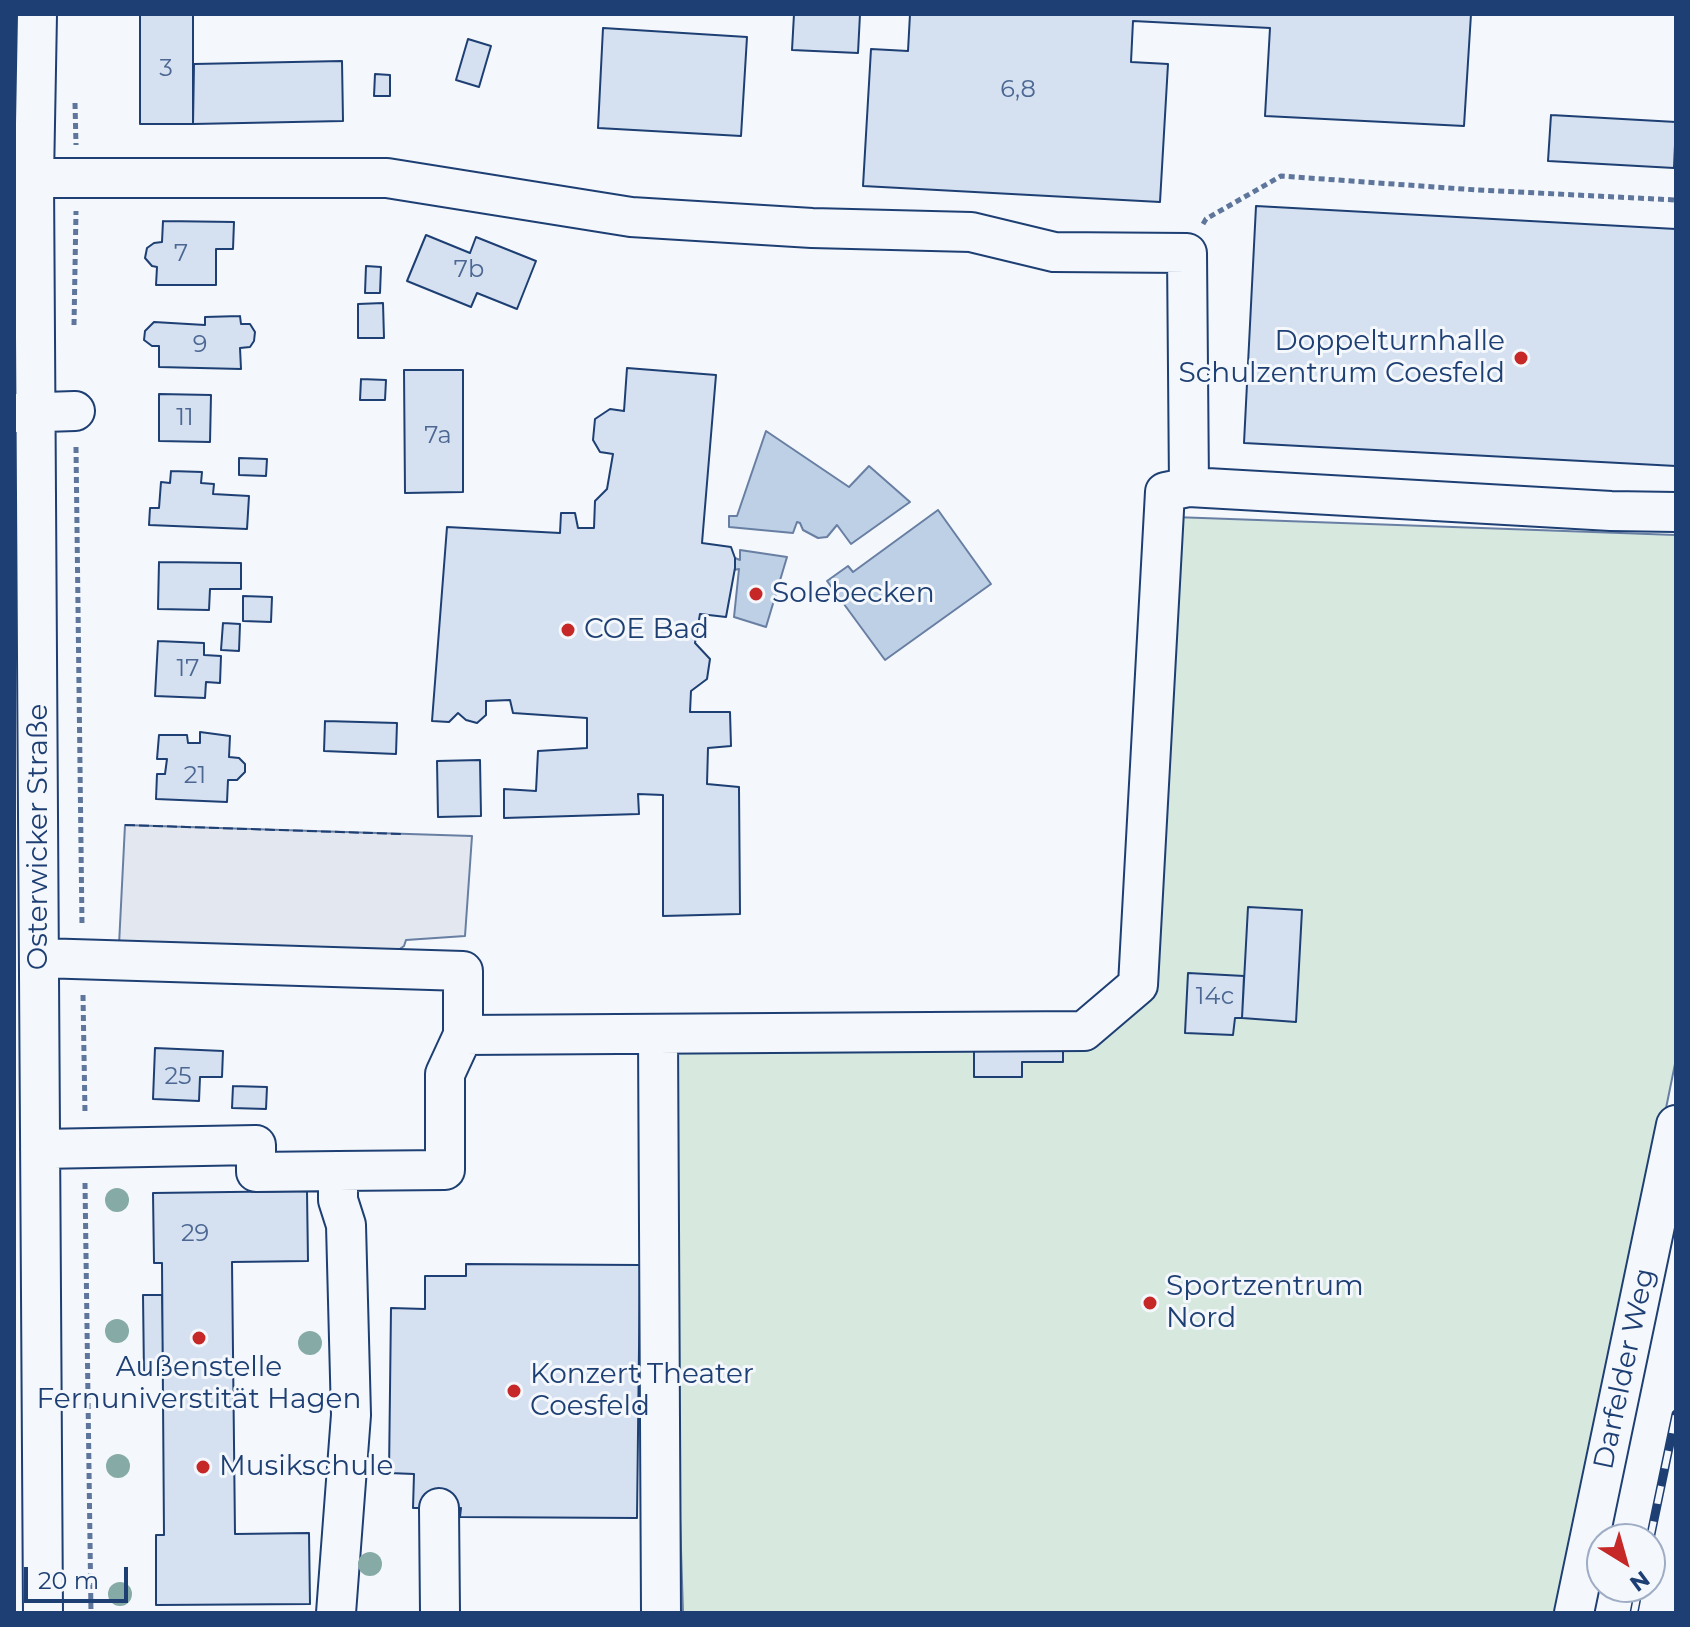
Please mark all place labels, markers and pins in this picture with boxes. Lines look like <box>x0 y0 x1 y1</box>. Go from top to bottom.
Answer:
place label: Doppelturnhalle Schulzentrum Coesfeld <box>1179 325 1505 391</box>
marker: Doppelturnhalle Schulzentrum Coesfeld <box>1512 349 1530 367</box>
place label: Solebecken <box>772 577 935 611</box>
marker: Solebecken <box>747 585 765 603</box>
place label: COE Bad <box>584 613 709 647</box>
marker: COE Bad <box>559 621 577 639</box>
place label: Sportzentrum Nord <box>1166 1270 1364 1336</box>
marker: Sportzentrum Nord <box>1141 1294 1159 1312</box>
marker: Außenstelle Fernuniverstität Hagen <box>190 1329 208 1347</box>
place label: Außenstelle Fernuniverstität Hagen <box>37 1351 361 1417</box>
place label: Konzert Theater Coesfeld <box>530 1358 754 1424</box>
marker: Konzert Theater Coesfeld <box>505 1382 523 1400</box>
place label: Musikschule <box>219 1450 393 1484</box>
marker: Musikschule <box>194 1458 212 1476</box>

